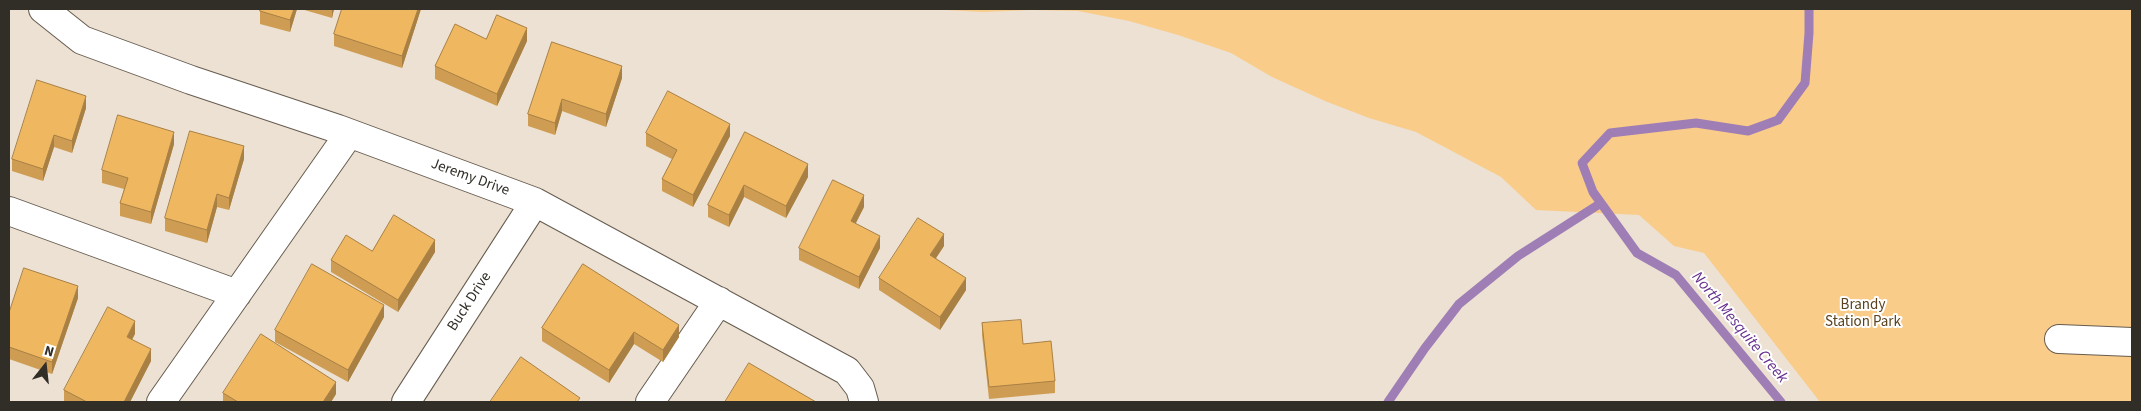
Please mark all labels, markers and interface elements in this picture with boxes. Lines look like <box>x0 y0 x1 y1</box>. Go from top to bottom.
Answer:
street label: Jeremy Drive <box>428 156 512 200</box>
water label: North Mesquite Creek <box>1687 268 1791 388</box>
street label: Buck Drive <box>444 269 496 335</box>
park label: Brandy Station Park <box>1825 297 1901 332</box>
north arrow <box>20 341 70 391</box>
text: N <box>42 341 56 362</box>

